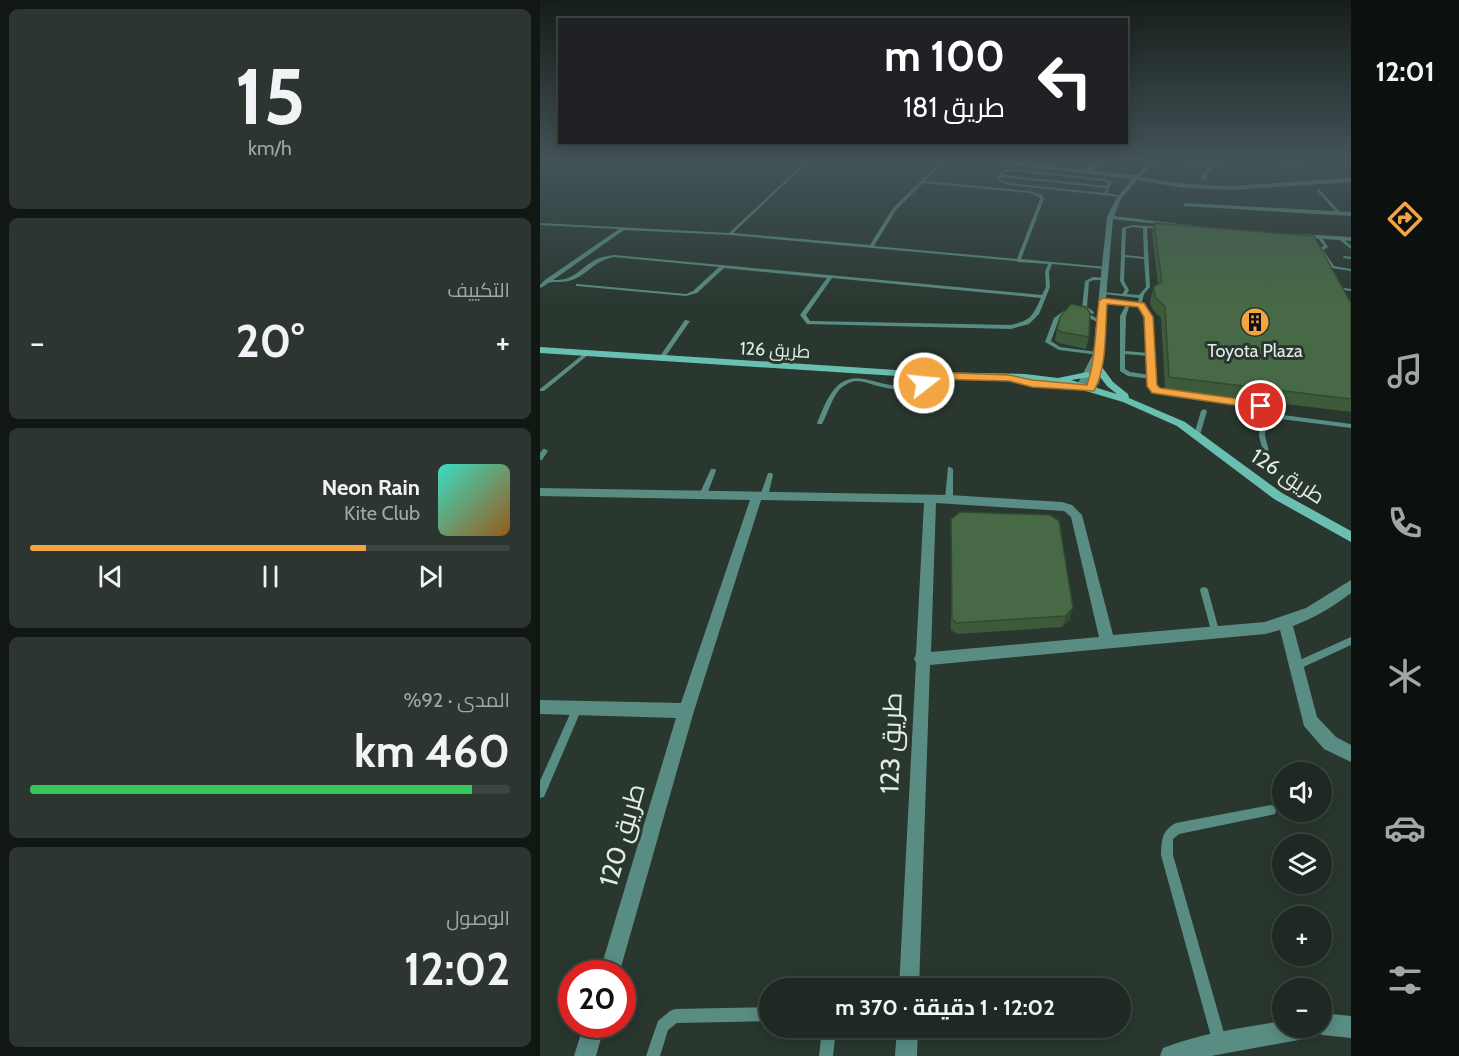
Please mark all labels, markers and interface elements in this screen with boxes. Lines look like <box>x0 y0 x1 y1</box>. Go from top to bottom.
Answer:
text: 100 m <box>884 30 1005 82</box>
icon: left <box>1026 42 1104 120</box>
text: 15 <box>235 49 305 144</box>
text: 12:01 <box>1375 55 1435 88</box>
text: طريق 181 <box>903 91 1005 124</box>
text: km/h <box>248 136 292 160</box>
icon: directions <box>1384 198 1426 240</box>
text: التكييف <box>447 278 510 302</box>
building icon: Toyota Plaza <box>1239 306 1271 338</box>
text: 20° <box>236 314 304 368</box>
text: − <box>30 322 45 362</box>
text: + <box>495 322 510 362</box>
street label: طريق 126 <box>739 337 811 364</box>
place label: Toyota Plaza <box>1207 340 1303 362</box>
icon: music <box>1384 350 1426 392</box>
position arrow <box>892 351 956 415</box>
pin <box>1235 380 1286 431</box>
icon: arrive <box>1244 389 1277 422</box>
street label: طريق 126 <box>1246 443 1329 510</box>
text: Neon Rain <box>322 474 420 501</box>
text: Kite Club <box>344 501 420 525</box>
icon: phone <box>1384 502 1426 544</box>
icon: previous <box>94 560 127 593</box>
icon: pause <box>254 560 287 593</box>
icon: next <box>414 560 447 593</box>
icon: climate <box>1384 655 1426 697</box>
text: المدى · 92% <box>403 688 510 712</box>
street label: طريق 123 <box>873 692 909 794</box>
text: 460 km <box>354 724 510 778</box>
map controls <box>1272 762 1332 1038</box>
button: sound <box>1272 762 1332 822</box>
street label: طريق 120 <box>592 780 652 890</box>
icon: car <box>1384 807 1426 849</box>
button: layers <box>1272 834 1332 894</box>
text: الوصول <box>446 906 510 930</box>
button: + <box>1272 906 1332 966</box>
text: 12:02 <box>404 942 510 996</box>
icon: filters <box>1384 959 1426 1001</box>
speed limit sign: 20 <box>558 960 636 1038</box>
button: − <box>1272 978 1332 1038</box>
text: 12:02 · 1 دقيقة · 370 m <box>835 994 1055 1021</box>

